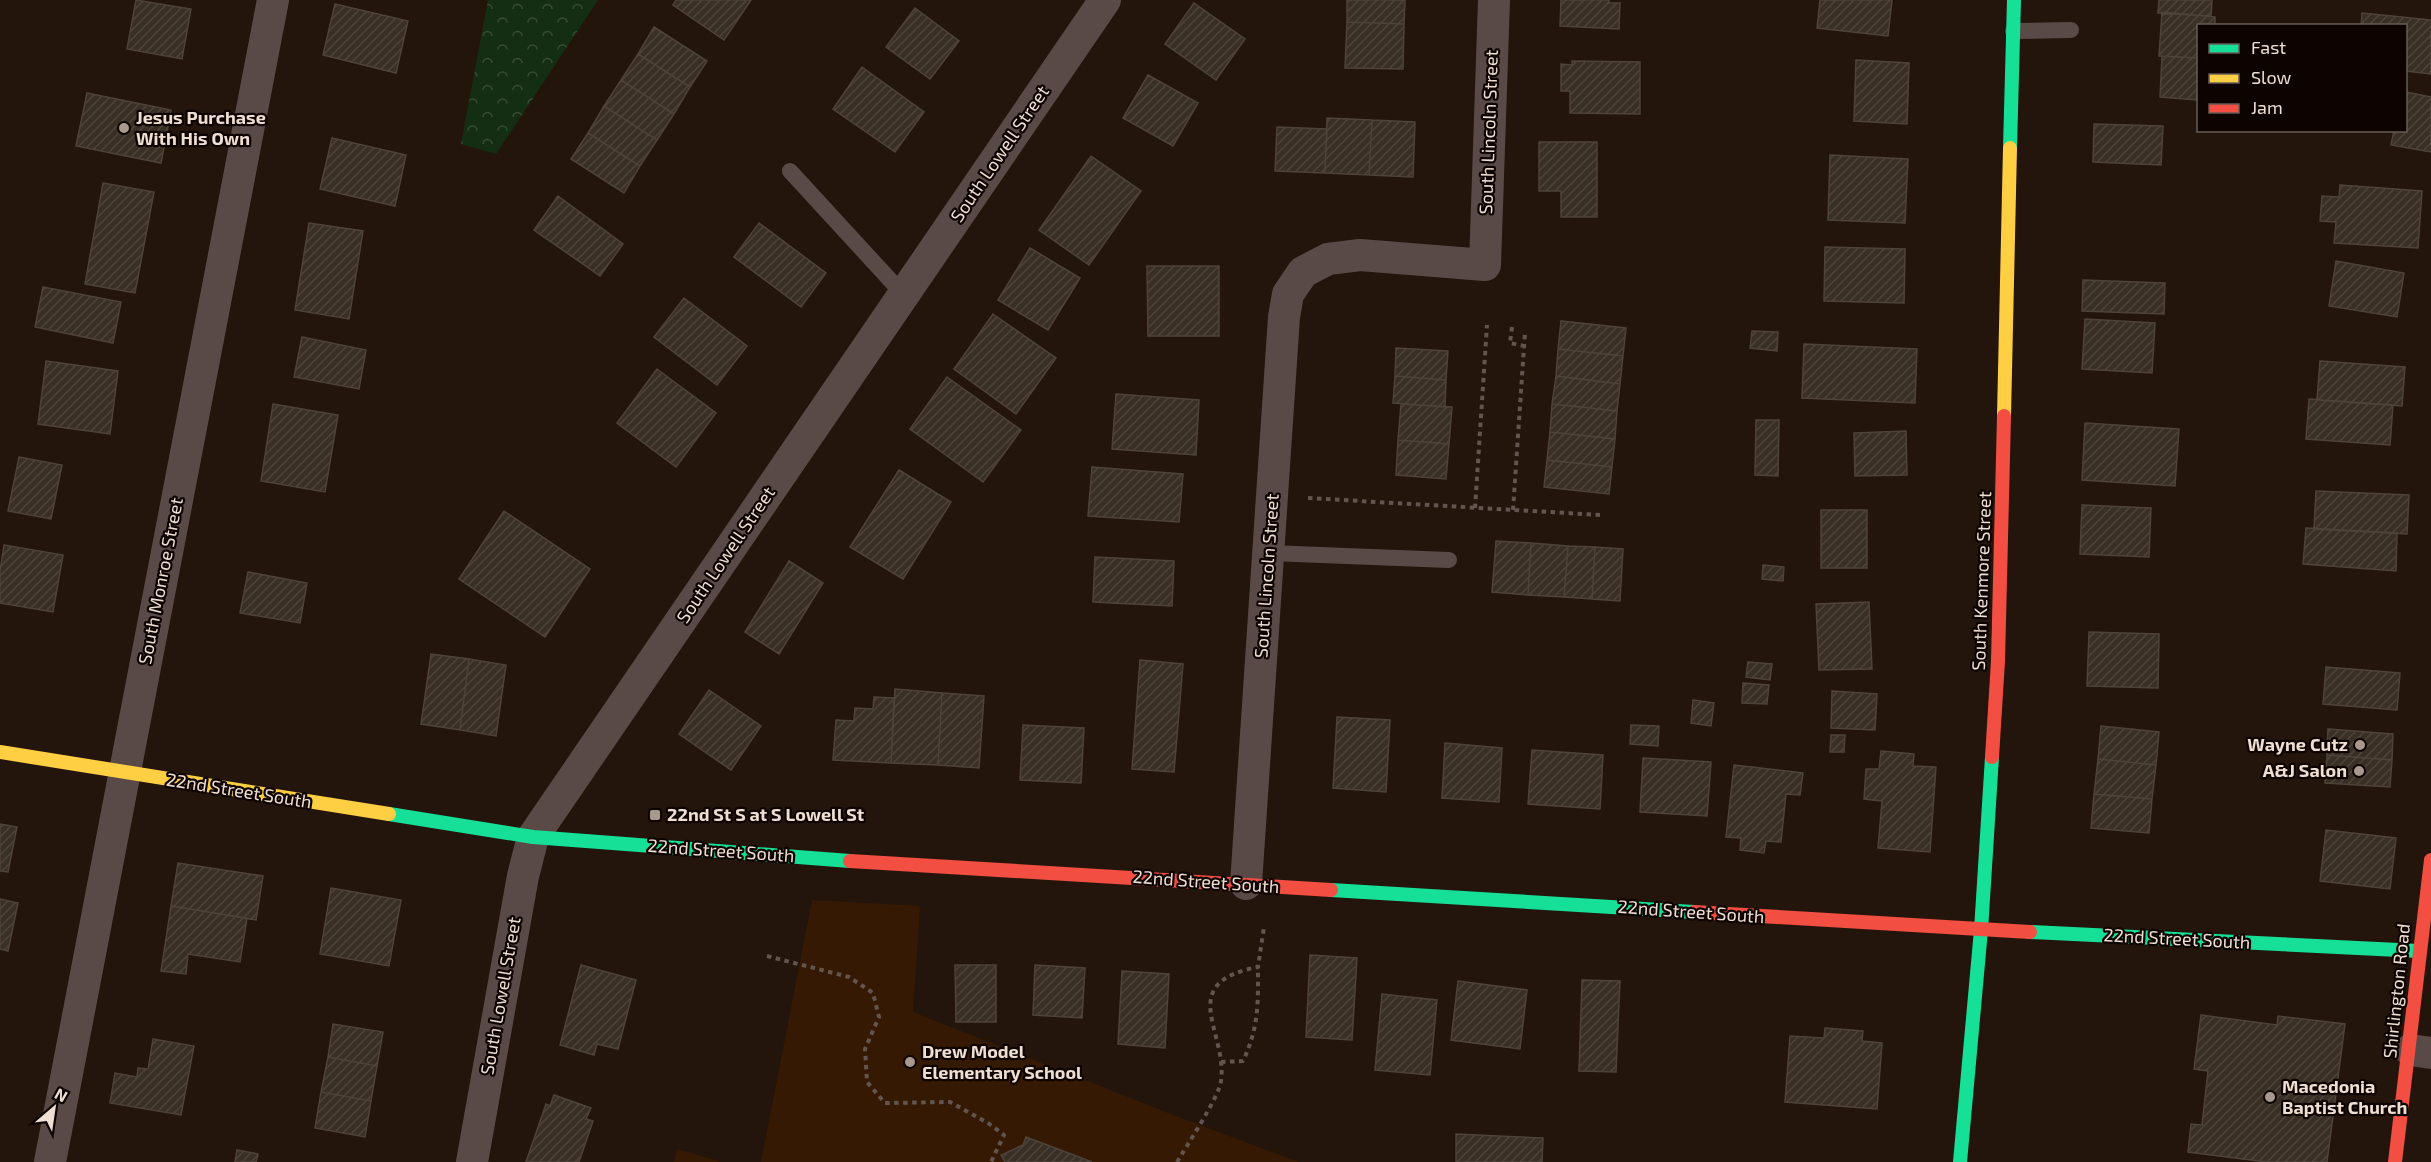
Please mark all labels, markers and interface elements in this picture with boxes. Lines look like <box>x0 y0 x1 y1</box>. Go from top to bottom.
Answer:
legend <box>2197 24 2407 132</box>
text: Fast <box>2251 36 2286 58</box>
street label: South Lincoln Street <box>1474 49 1502 215</box>
text: Slow <box>2251 66 2292 88</box>
street label: South Lowell Street <box>945 81 1053 226</box>
text: Jam <box>2251 96 2283 118</box>
place label: Jesus Purchase With His Own <box>136 106 266 149</box>
marker: Jesus Purchase With His Own <box>117 121 131 135</box>
street label: South Lowell Street <box>671 482 779 627</box>
street label: South Kenmore Street <box>1967 491 1995 671</box>
street label: South Lincoln Street <box>1249 493 1283 659</box>
street label: South Monroe Street <box>133 495 187 666</box>
place label: Wayne Cutz <box>2247 733 2348 755</box>
marker: Wayne Cutz <box>2353 738 2367 752</box>
place label: A&J Salon <box>2263 759 2347 781</box>
marker: A&J Salon <box>2352 764 2366 778</box>
street label: 22nd Street South <box>165 768 313 812</box>
place label: 22nd St S at S Lowell St <box>667 803 865 825</box>
marker: 22nd St S at S Lowell St <box>648 808 662 822</box>
street label: 22nd Street South <box>647 834 795 866</box>
street label: 22nd Street South <box>1132 865 1280 897</box>
street label: 22nd Street South <box>1617 895 1765 927</box>
street label: South Lowell Street <box>475 915 525 1077</box>
street label: Shirlington Road <box>2378 922 2414 1059</box>
street label: 22nd Street South <box>2103 923 2251 953</box>
place label: Drew Model Elementary School <box>922 1040 1082 1083</box>
marker: Drew Model Elementary School <box>903 1055 917 1069</box>
place label: Macedonia Baptist Church <box>2282 1075 2407 1118</box>
north arrow <box>24 1078 84 1138</box>
text: N <box>52 1083 71 1106</box>
marker: Macedonia Baptist Church <box>2263 1090 2277 1104</box>

